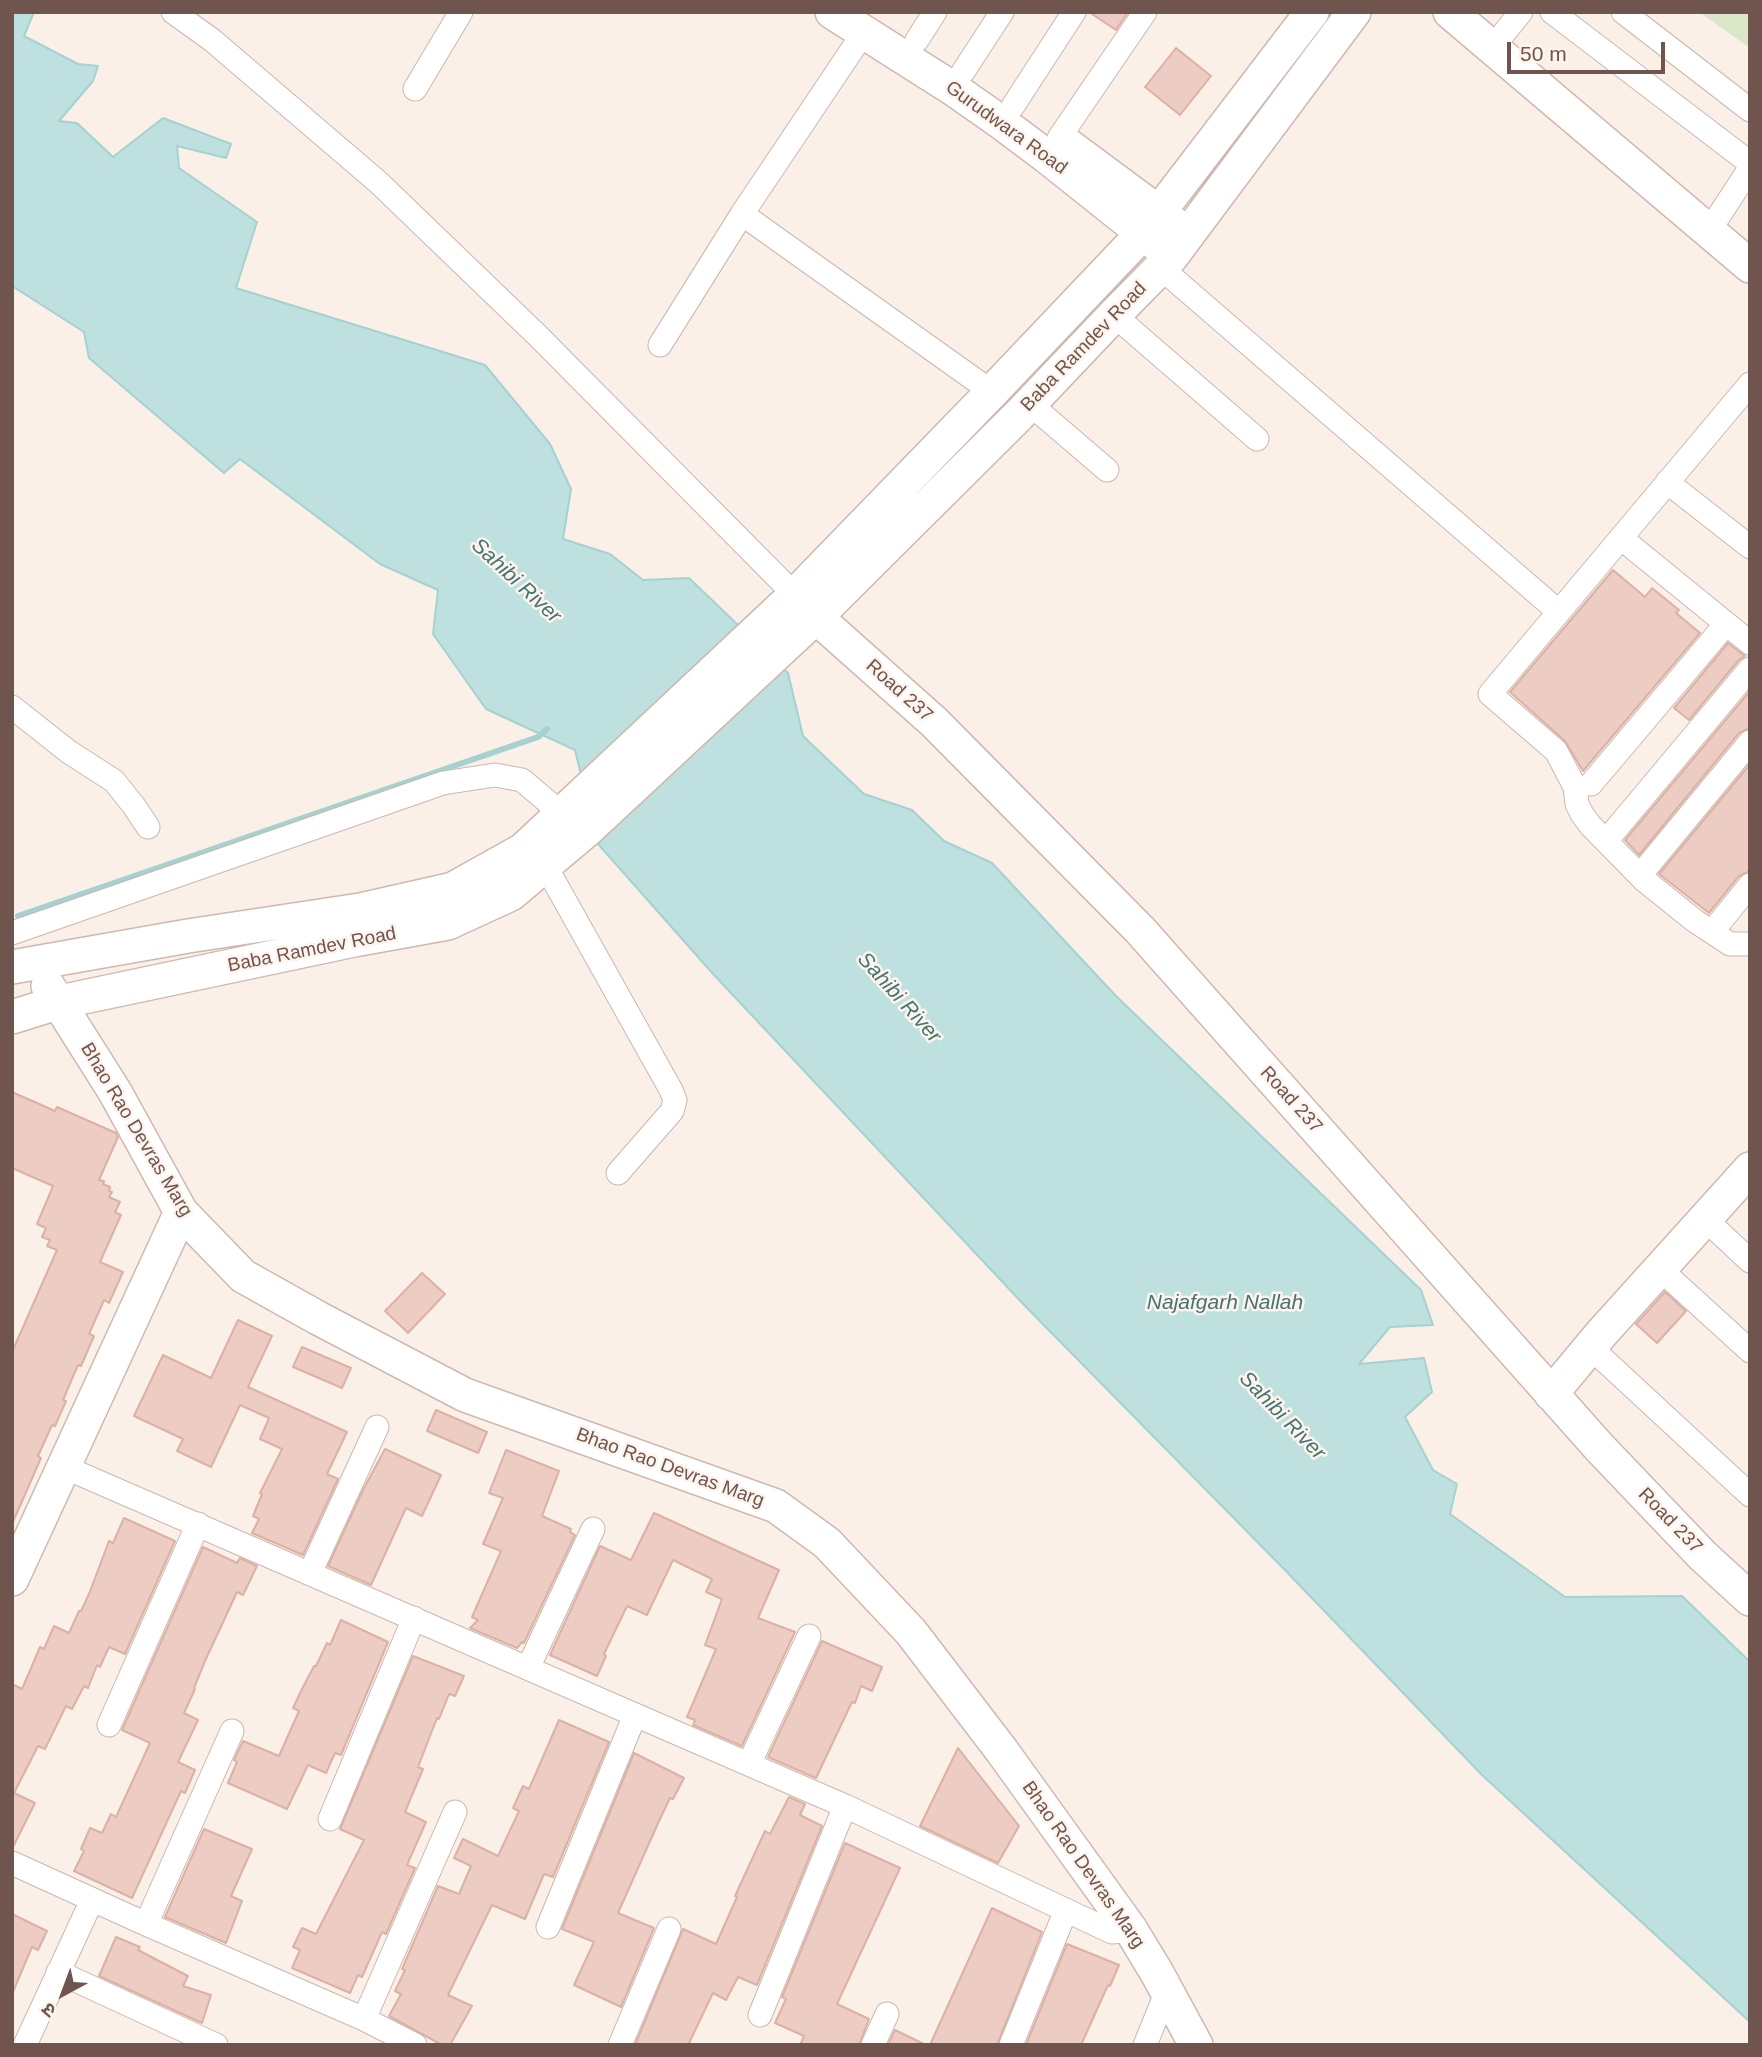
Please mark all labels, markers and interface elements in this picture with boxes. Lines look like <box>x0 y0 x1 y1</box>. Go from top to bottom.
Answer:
scale bar <box>1510 28 1668 72</box>
text: 50 m <box>1520 42 1567 65</box>
street label: Gurudwara Road <box>941 76 1071 180</box>
street label: Baba Ramdev Road <box>1016 278 1152 416</box>
water label: Sahibi River <box>466 533 566 629</box>
street label: Road 237 <box>861 655 937 727</box>
street label: Baba Ramdev Road <box>226 922 398 978</box>
water label: Sahibi River <box>852 948 946 1048</box>
street label: Bhao Rao Devras Marg <box>75 1039 197 1221</box>
street label: Road 237 <box>1255 1062 1327 1138</box>
water label: Najafgarh Nallah <box>1147 1290 1303 1316</box>
water label: Sahibi River <box>1234 1367 1330 1465</box>
street label: Bhao Rao Devras Marg <box>573 1423 767 1513</box>
street label: Road 237 <box>1633 1483 1707 1559</box>
street label: Bhao Rao Devras Marg <box>1017 1777 1149 1953</box>
north arrow <box>28 1959 98 2029</box>
text: उ <box>38 1999 60 2022</box>

